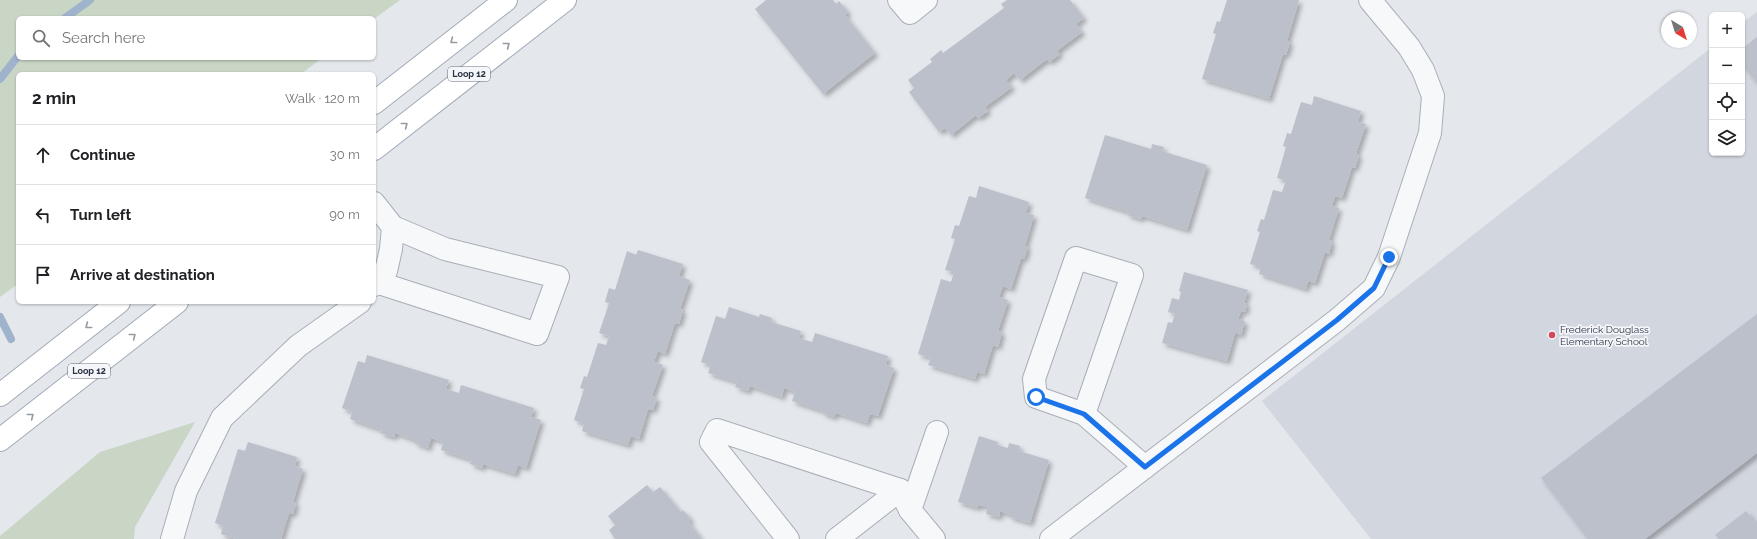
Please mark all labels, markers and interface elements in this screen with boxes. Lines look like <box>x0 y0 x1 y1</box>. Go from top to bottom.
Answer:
north arrow <box>1661 12 1697 48</box>
map controls <box>1709 12 1745 156</box>
button: + <box>1709 12 1745 48</box>
search box <box>16 16 376 60</box>
icon: search <box>30 27 52 49</box>
text: Search here <box>62 29 145 47</box>
one-way arrow <box>451 36 458 43</box>
one-way arrow <box>503 42 510 49</box>
button: − <box>1709 48 1745 84</box>
road number: Loop 12 <box>448 67 490 81</box>
button: locate <box>1709 84 1745 120</box>
text: 2 min <box>32 88 76 108</box>
text: Walk · 120 m <box>285 91 360 106</box>
button: layers <box>1709 120 1745 156</box>
one-way arrow <box>400 122 407 129</box>
icon: ahead <box>32 144 54 166</box>
text: Continue <box>70 146 135 164</box>
text: 30 m <box>330 147 360 162</box>
icon: left <box>32 204 54 226</box>
text: Turn left <box>70 206 131 224</box>
text: 90 m <box>329 207 360 222</box>
route end <box>1380 248 1398 266</box>
icon: arrive <box>32 264 54 286</box>
text: Arrive at destination <box>70 266 215 284</box>
one-way arrow <box>85 321 92 328</box>
place label: Frederick Douglass Elementary School <box>1560 324 1649 347</box>
marker: Frederick Douglass Elementary School <box>1547 330 1557 340</box>
one-way arrow <box>129 334 136 341</box>
road number: Loop 12 <box>68 364 110 378</box>
route start <box>1027 388 1045 406</box>
one-way arrow <box>26 414 33 421</box>

